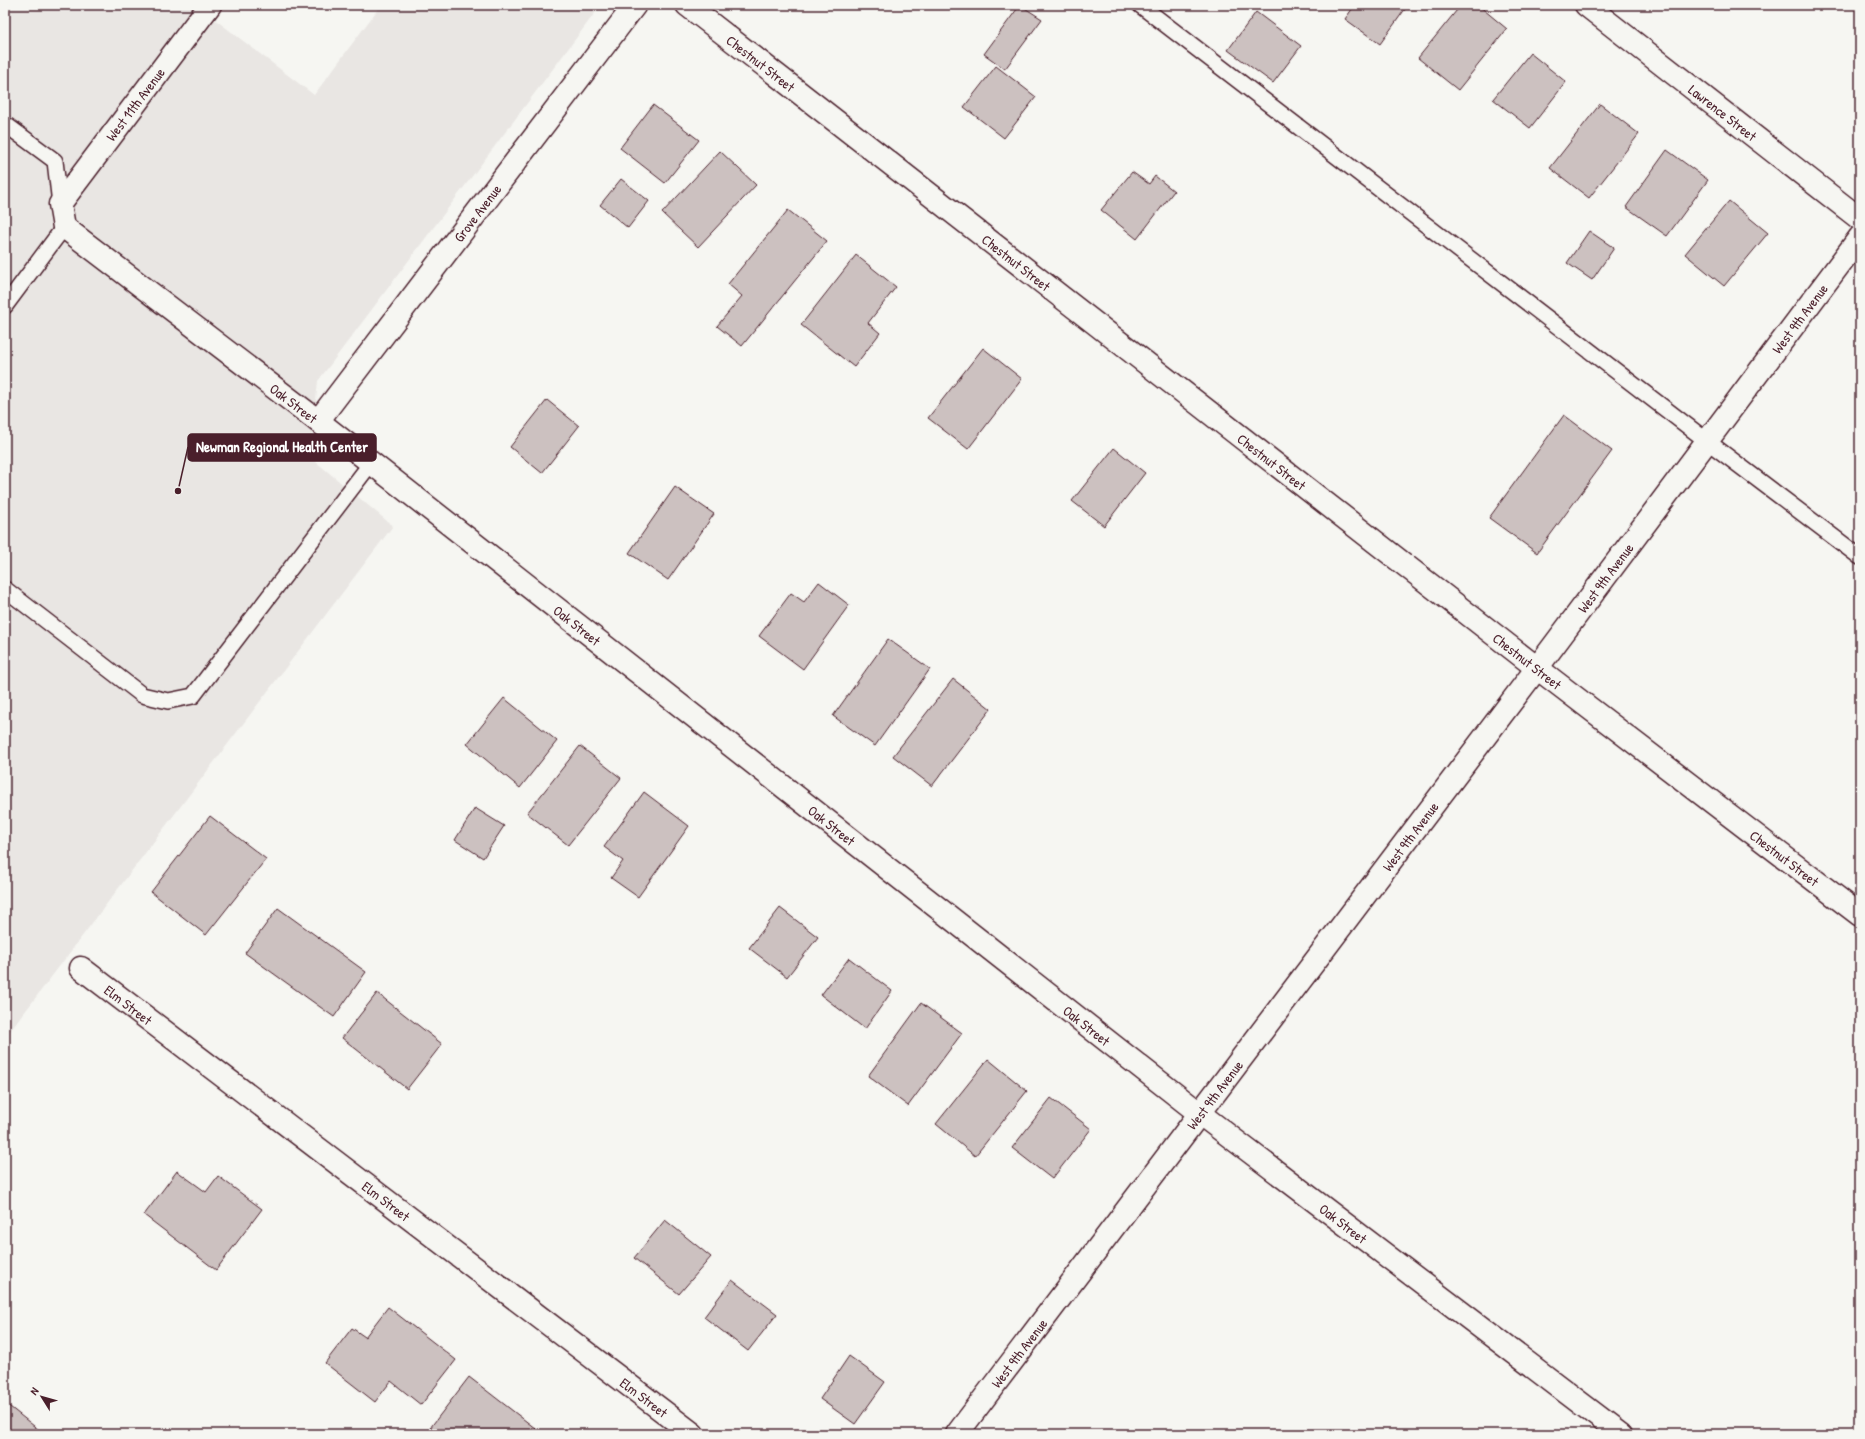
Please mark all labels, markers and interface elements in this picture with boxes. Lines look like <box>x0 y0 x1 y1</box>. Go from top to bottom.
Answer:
street label: Chestnut Street <box>723 30 799 96</box>
street label: West 11th Avenue <box>101 63 169 145</box>
street label: Lawrence Street <box>1685 80 1761 145</box>
street label: Grove Avenue <box>449 180 505 245</box>
street label: Chestnut Street <box>978 229 1055 295</box>
street label: West 9th Avenue <box>1767 279 1832 357</box>
street label: Oak Street <box>266 378 322 427</box>
street label: Chestnut Street <box>1234 429 1310 494</box>
callout: Newman Regional Health Center <box>188 434 376 461</box>
text: Newman Regional Health Center <box>196 436 368 458</box>
street label: West 9th Avenue <box>1573 538 1637 616</box>
street label: Oak Street <box>550 600 605 649</box>
street label: Chestnut Street <box>1489 628 1566 693</box>
street label: West 9th Avenue <box>1377 797 1442 875</box>
street label: Oak Street <box>805 800 860 849</box>
street label: Chestnut Street <box>1746 825 1823 890</box>
street label: Elm Street <box>101 980 157 1029</box>
street label: Oak Street <box>1059 1001 1115 1050</box>
street label: West 9th Avenue <box>1182 1055 1247 1133</box>
street label: Elm Street <box>359 1176 414 1225</box>
street label: Oak Street <box>1316 1199 1371 1247</box>
street label: West 9th Avenue <box>986 1314 1051 1391</box>
street label: Elm Street <box>617 1373 672 1421</box>
north arrow <box>22 1377 62 1417</box>
text: N <box>27 1384 41 1398</box>

